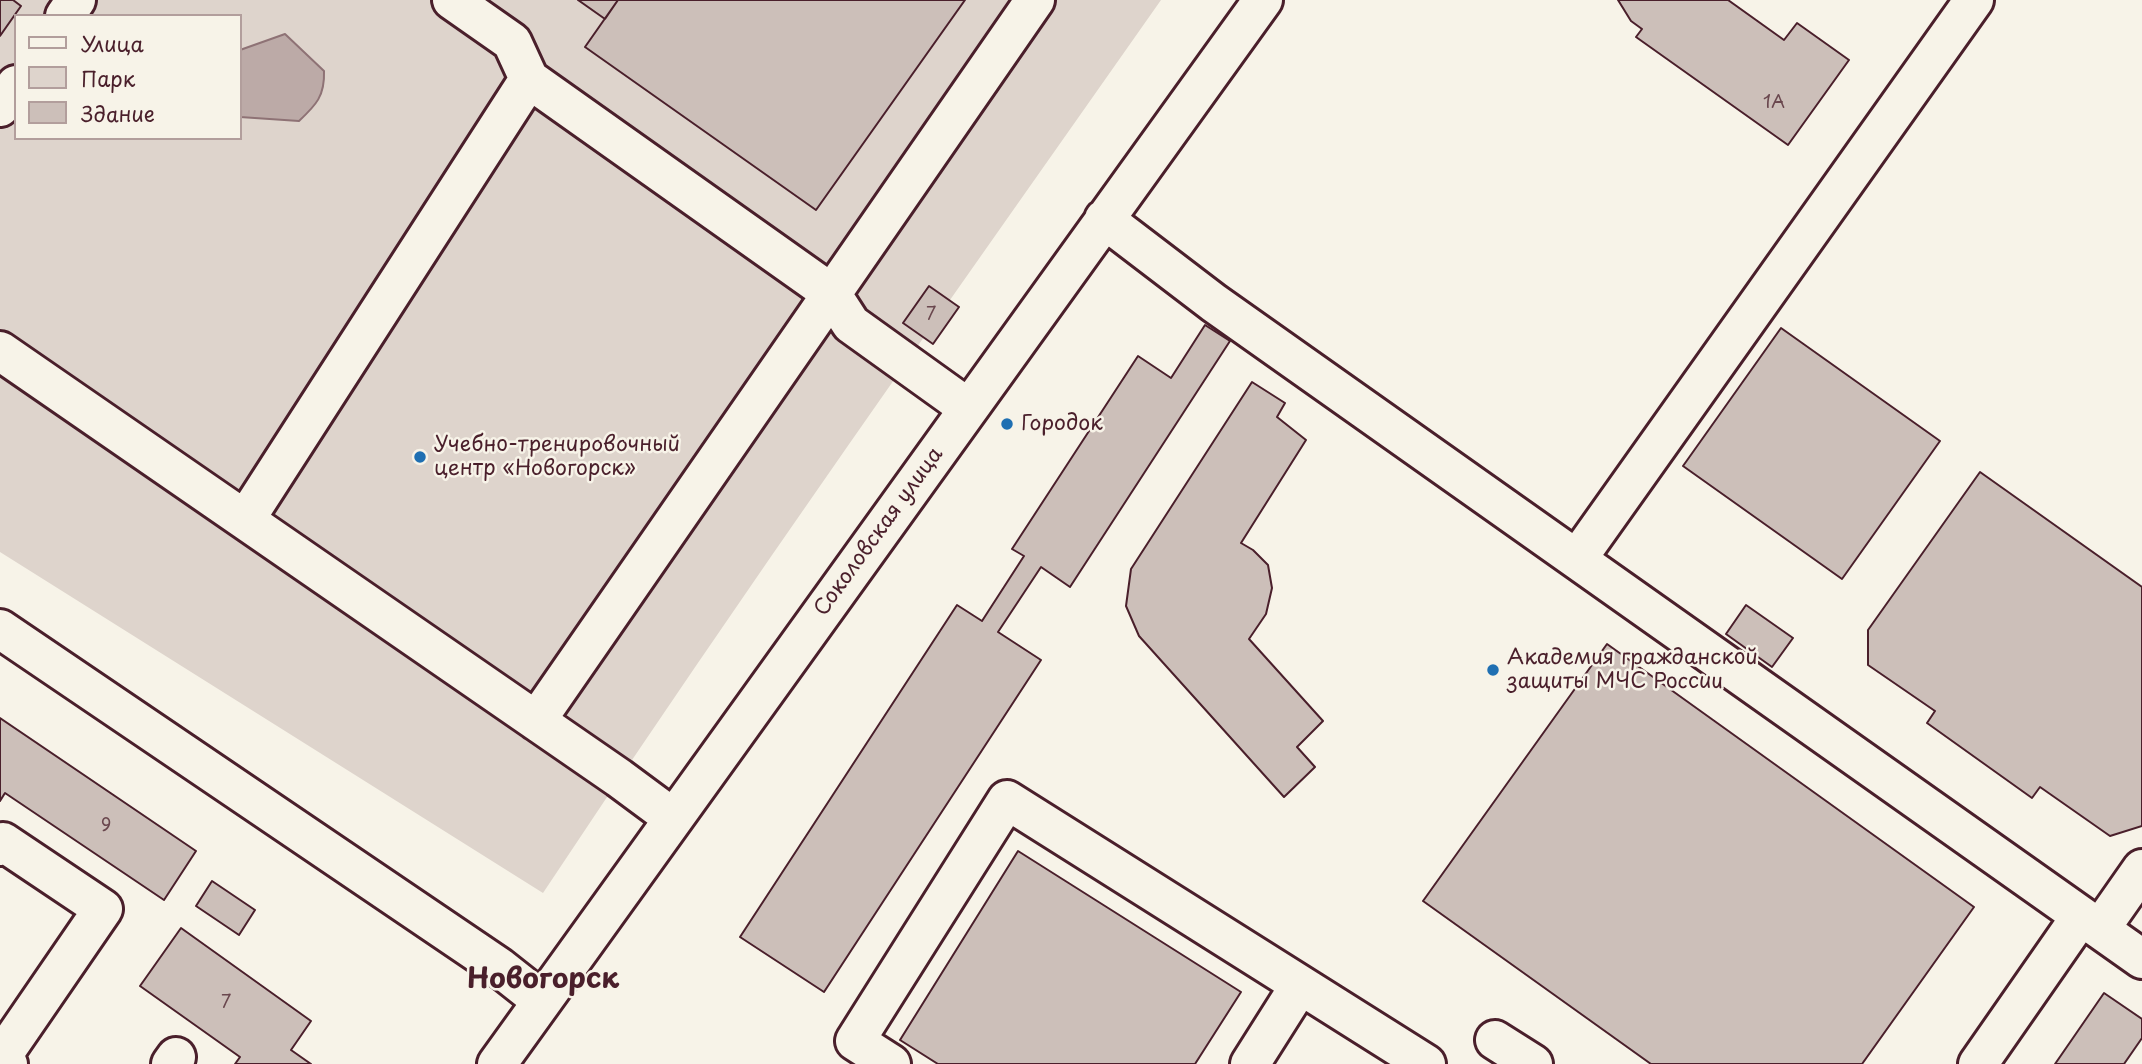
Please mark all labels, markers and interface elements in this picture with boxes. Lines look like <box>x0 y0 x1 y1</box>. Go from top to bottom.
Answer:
legend <box>14 14 242 140</box>
text: Улица <box>81 27 144 59</box>
text: Парк <box>81 62 135 94</box>
house number: 1А <box>1763 92 1785 114</box>
text: Здание <box>81 97 155 129</box>
house number: 7 <box>926 304 936 326</box>
place label: Городок <box>1021 411 1103 437</box>
marker: Городок <box>999 416 1015 432</box>
place label: Учебно-тренировочный центр «Новогорск» <box>434 432 680 482</box>
street label: Соколовская улица <box>809 443 949 621</box>
marker: Учебно-тренировочный центр «Новогорск» <box>412 449 428 465</box>
place label: Академия гражданской защиты МЧС России <box>1507 645 1758 695</box>
marker: Академия гражданской защиты МЧС России <box>1485 662 1501 678</box>
house number: 9 <box>101 815 111 837</box>
district label: Новогорск <box>467 963 619 997</box>
house number: 7 <box>221 992 231 1014</box>

